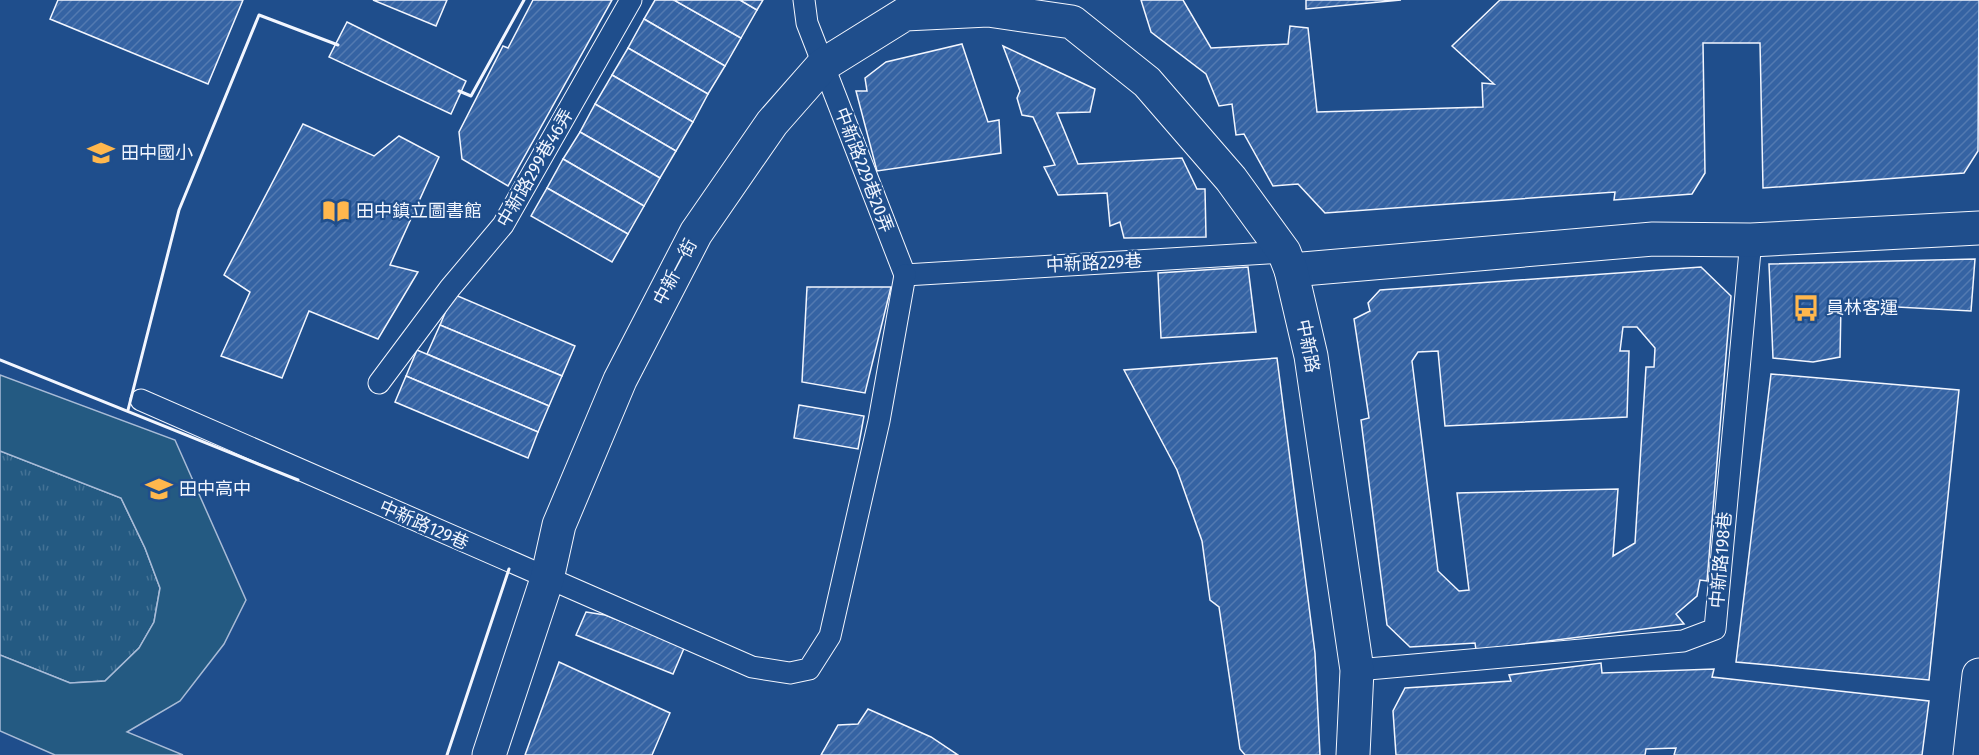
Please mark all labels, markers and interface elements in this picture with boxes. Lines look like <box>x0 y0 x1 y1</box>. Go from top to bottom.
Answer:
street label: 中新路299巷46弄 <box>492 105 578 231</box>
street label: 中新路229巷20弄 <box>830 105 898 235</box>
school or university icon: 田中國小 <box>86 138 116 168</box>
place label: 田中國小 <box>121 142 193 164</box>
library icon: 田中鎮立圖書館 <box>321 196 351 226</box>
place label: 田中鎮立圖書館 <box>356 200 482 222</box>
street label: 中新一街 <box>648 235 702 309</box>
street label: 中新路229巷 <box>1045 249 1143 277</box>
bus stop icon: 員林客運 <box>1791 293 1821 323</box>
place label: 員林客運 <box>1826 297 1898 319</box>
street label: 中新路 <box>1292 317 1324 375</box>
school or university icon: 田中高中 <box>144 474 174 504</box>
place label: 田中高中 <box>179 478 251 500</box>
street label: 中新路129巷 <box>376 496 472 554</box>
street label: 中新路198巷 <box>1706 511 1736 609</box>

